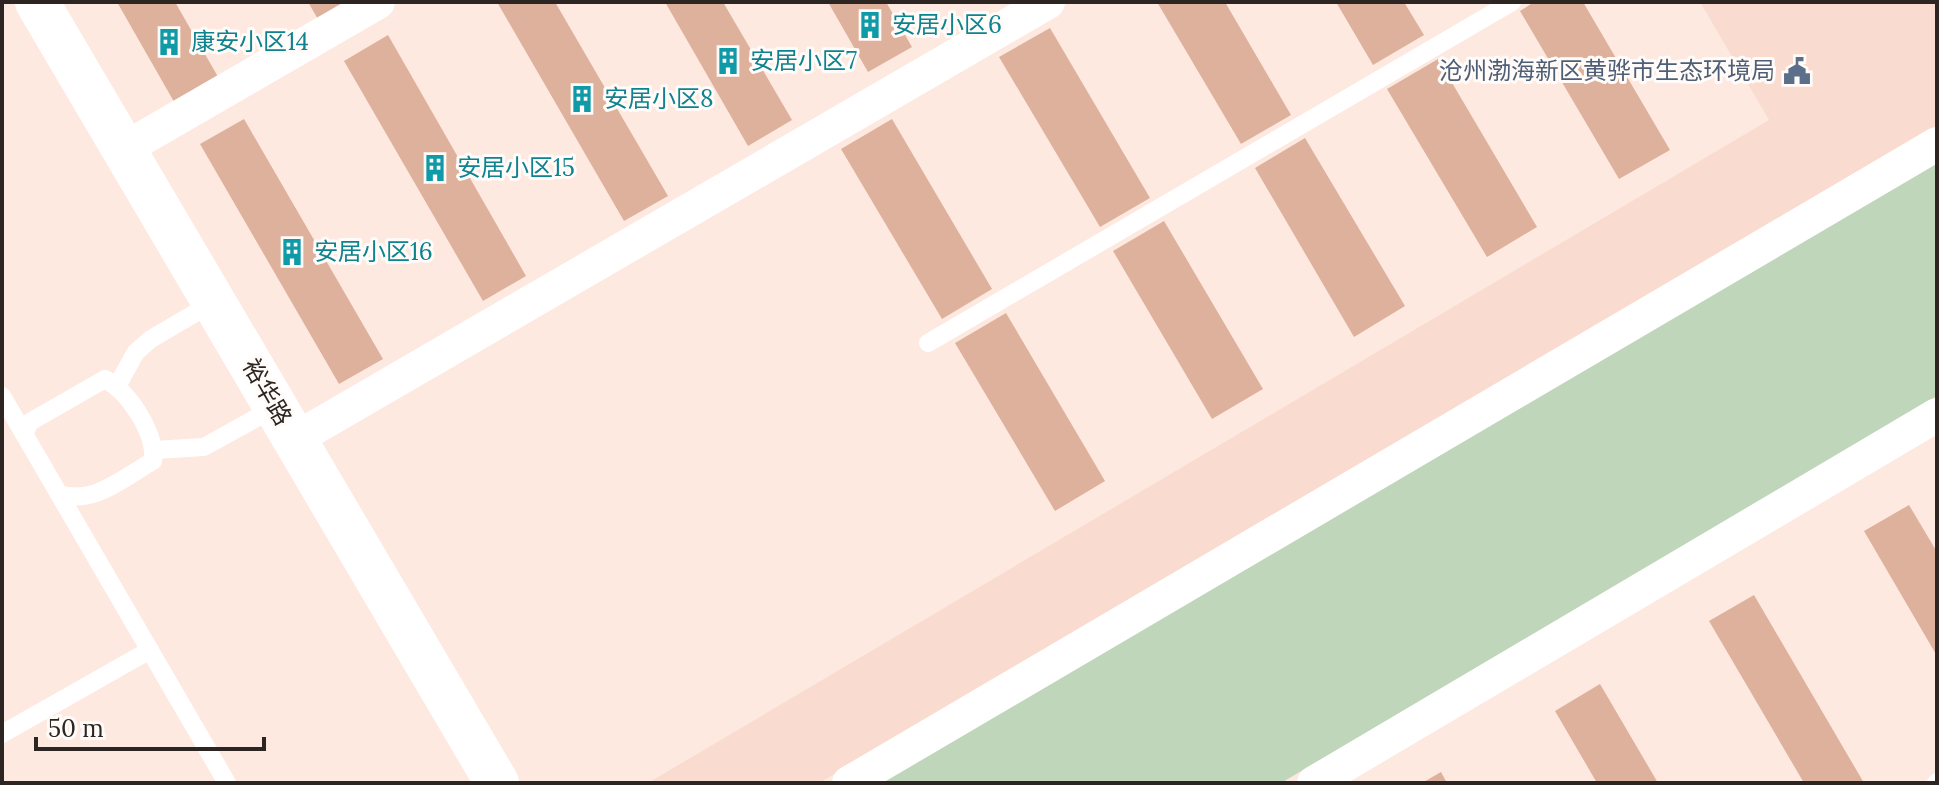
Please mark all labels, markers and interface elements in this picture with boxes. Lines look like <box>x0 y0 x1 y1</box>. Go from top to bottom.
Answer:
place label: 安居小区6 <box>892 9 1002 40</box>
building icon: 安居小区6 <box>855 10 885 40</box>
place label: 康安小区14 <box>191 26 309 57</box>
building icon: 康安小区14 <box>154 27 184 57</box>
place label: 安居小区7 <box>750 45 857 76</box>
building icon: 安居小区7 <box>713 46 743 76</box>
place label: 沧州渤海新区黄骅市生态环境局 <box>1439 55 1775 86</box>
public building icon: 沧州渤海新区黄骅市生态环境局 <box>1782 56 1812 86</box>
place label: 安居小区8 <box>604 83 714 114</box>
building icon: 安居小区8 <box>567 84 597 114</box>
place label: 安居小区15 <box>457 152 575 183</box>
building icon: 安居小区15 <box>420 153 450 183</box>
place label: 安居小区16 <box>314 236 433 267</box>
building icon: 安居小区16 <box>277 237 307 267</box>
street label: 裕华路 <box>236 353 299 431</box>
scale bar <box>36 701 264 751</box>
text: 50 m <box>48 713 104 744</box>

